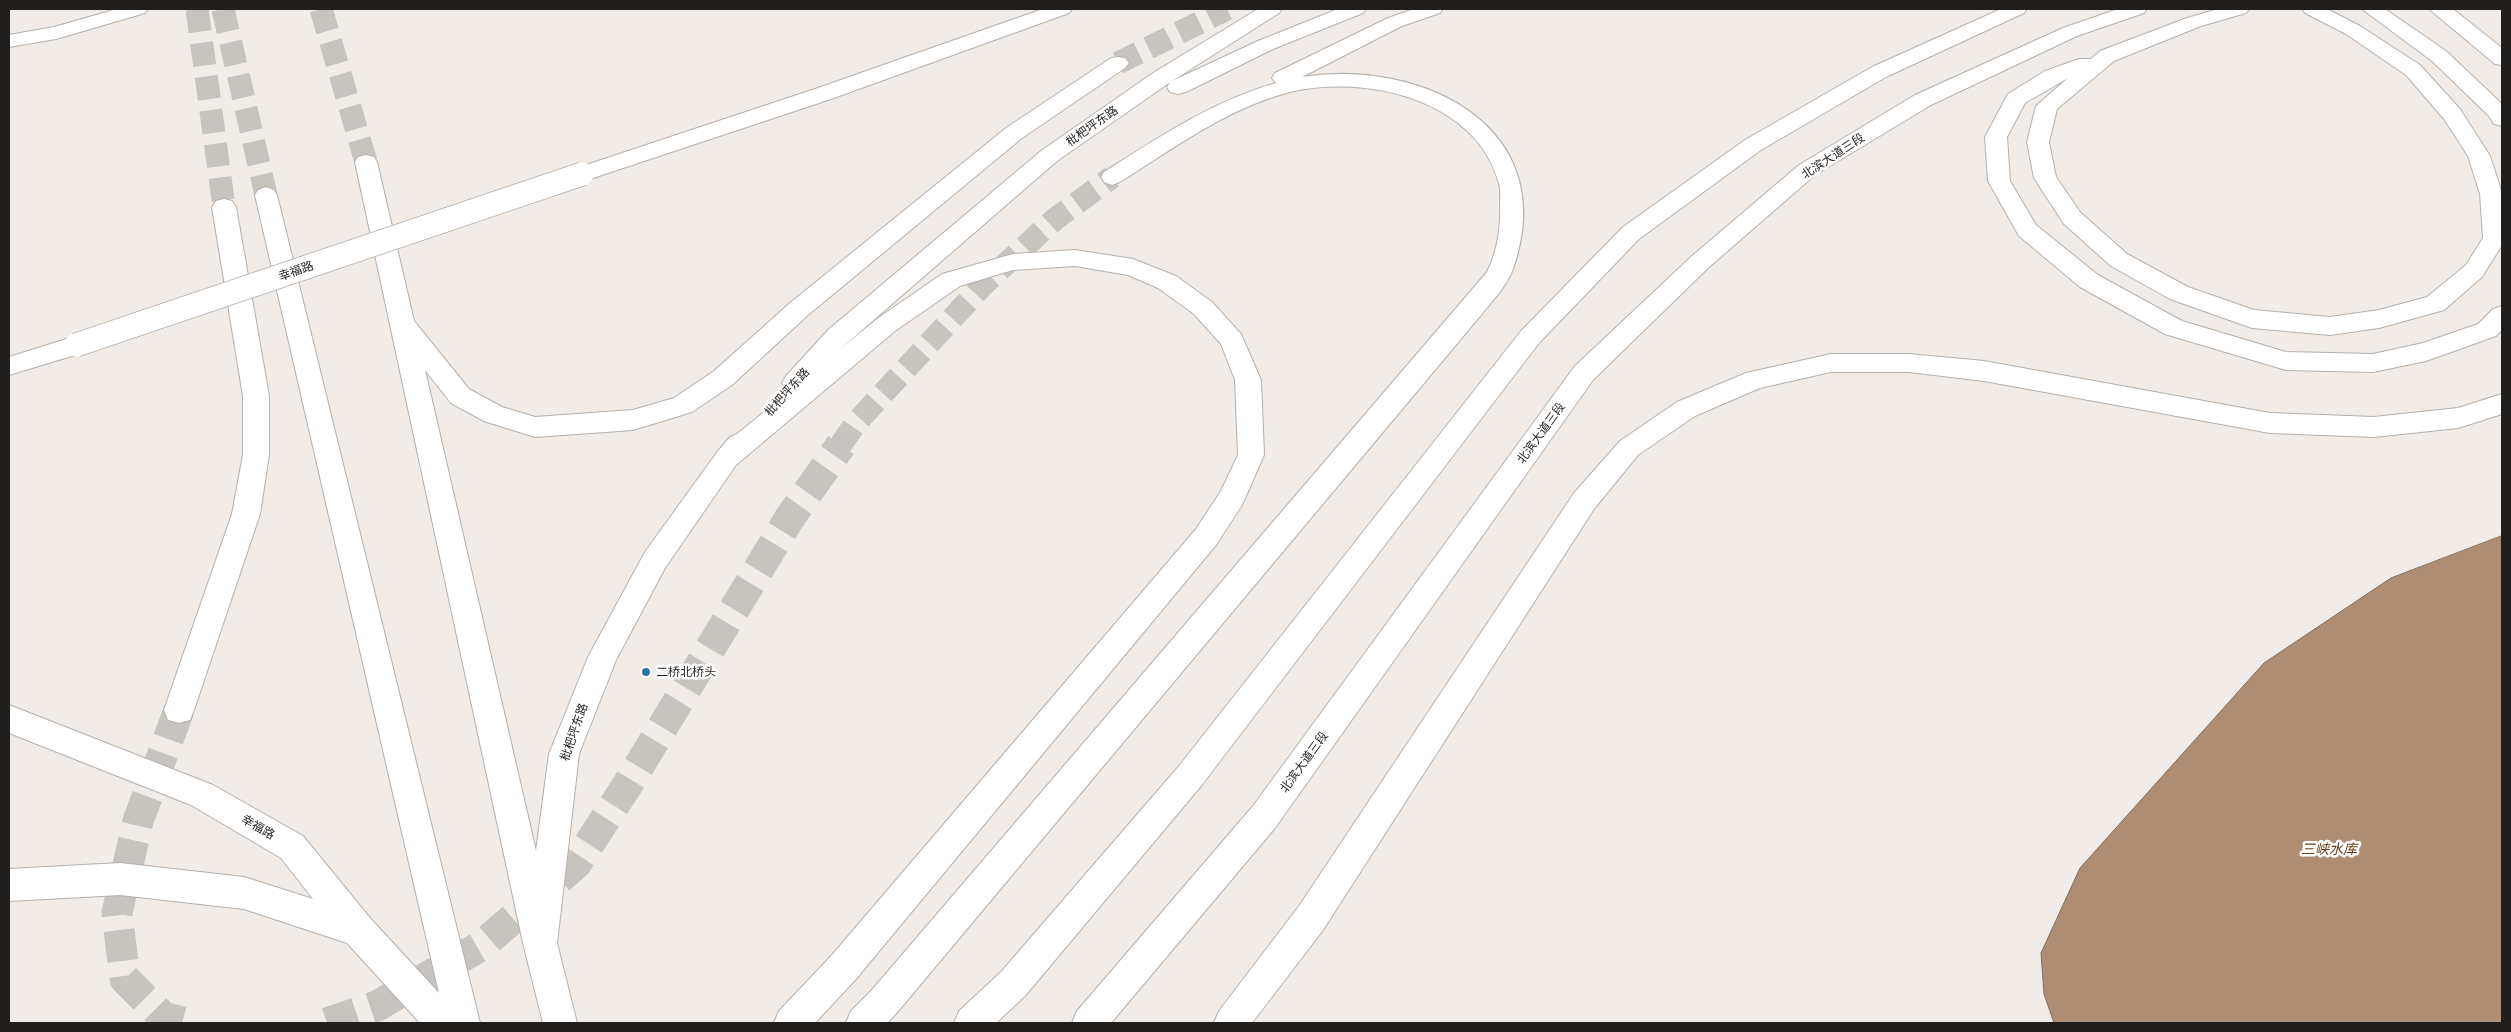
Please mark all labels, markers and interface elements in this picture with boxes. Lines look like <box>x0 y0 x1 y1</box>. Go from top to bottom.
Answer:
street label: 枇杷坪东路 <box>1063 103 1121 149</box>
street label: 北滨大道三段 <box>1799 130 1867 182</box>
street label: 幸福路 <box>277 258 315 284</box>
street label: 枇杷坪东路 <box>762 365 812 419</box>
street label: 北滨大道三段 <box>1514 400 1568 466</box>
place label: 二桥北桥头 <box>656 665 716 679</box>
marker: 二桥北桥头 <box>640 666 652 678</box>
street label: 枇杷坪东路 <box>557 701 591 763</box>
street label: 北滨大道三段 <box>1277 729 1331 795</box>
street label: 幸福路 <box>239 812 277 842</box>
water label: 三峡水库 <box>2301 841 2357 857</box>

